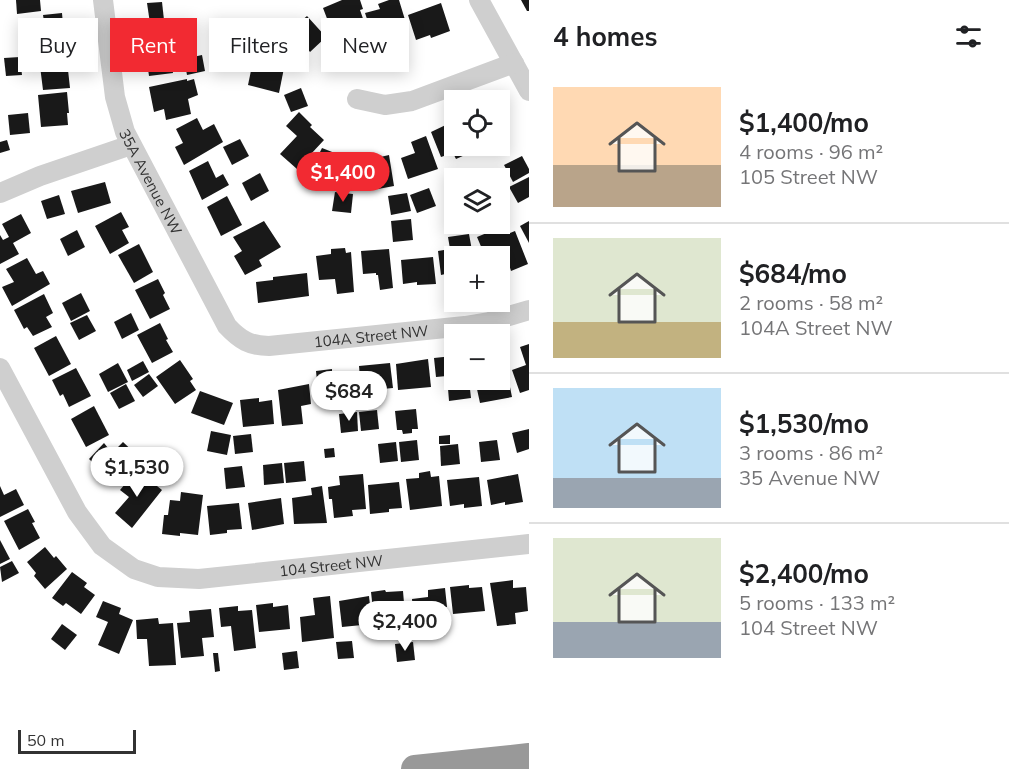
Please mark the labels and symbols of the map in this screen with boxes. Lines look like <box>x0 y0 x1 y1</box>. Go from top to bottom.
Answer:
street label: 35A Avenue NW <box>115 125 187 238</box>
pin: $1,400 <box>294 152 392 203</box>
street label: 104A Street NW <box>313 320 430 351</box>
pin: $684 <box>313 371 385 422</box>
pin: $1,530 <box>88 447 186 498</box>
street label: 104 Street NW <box>278 550 384 580</box>
pin: $2,400 <box>356 601 454 652</box>
scale bar <box>18 727 136 754</box>

